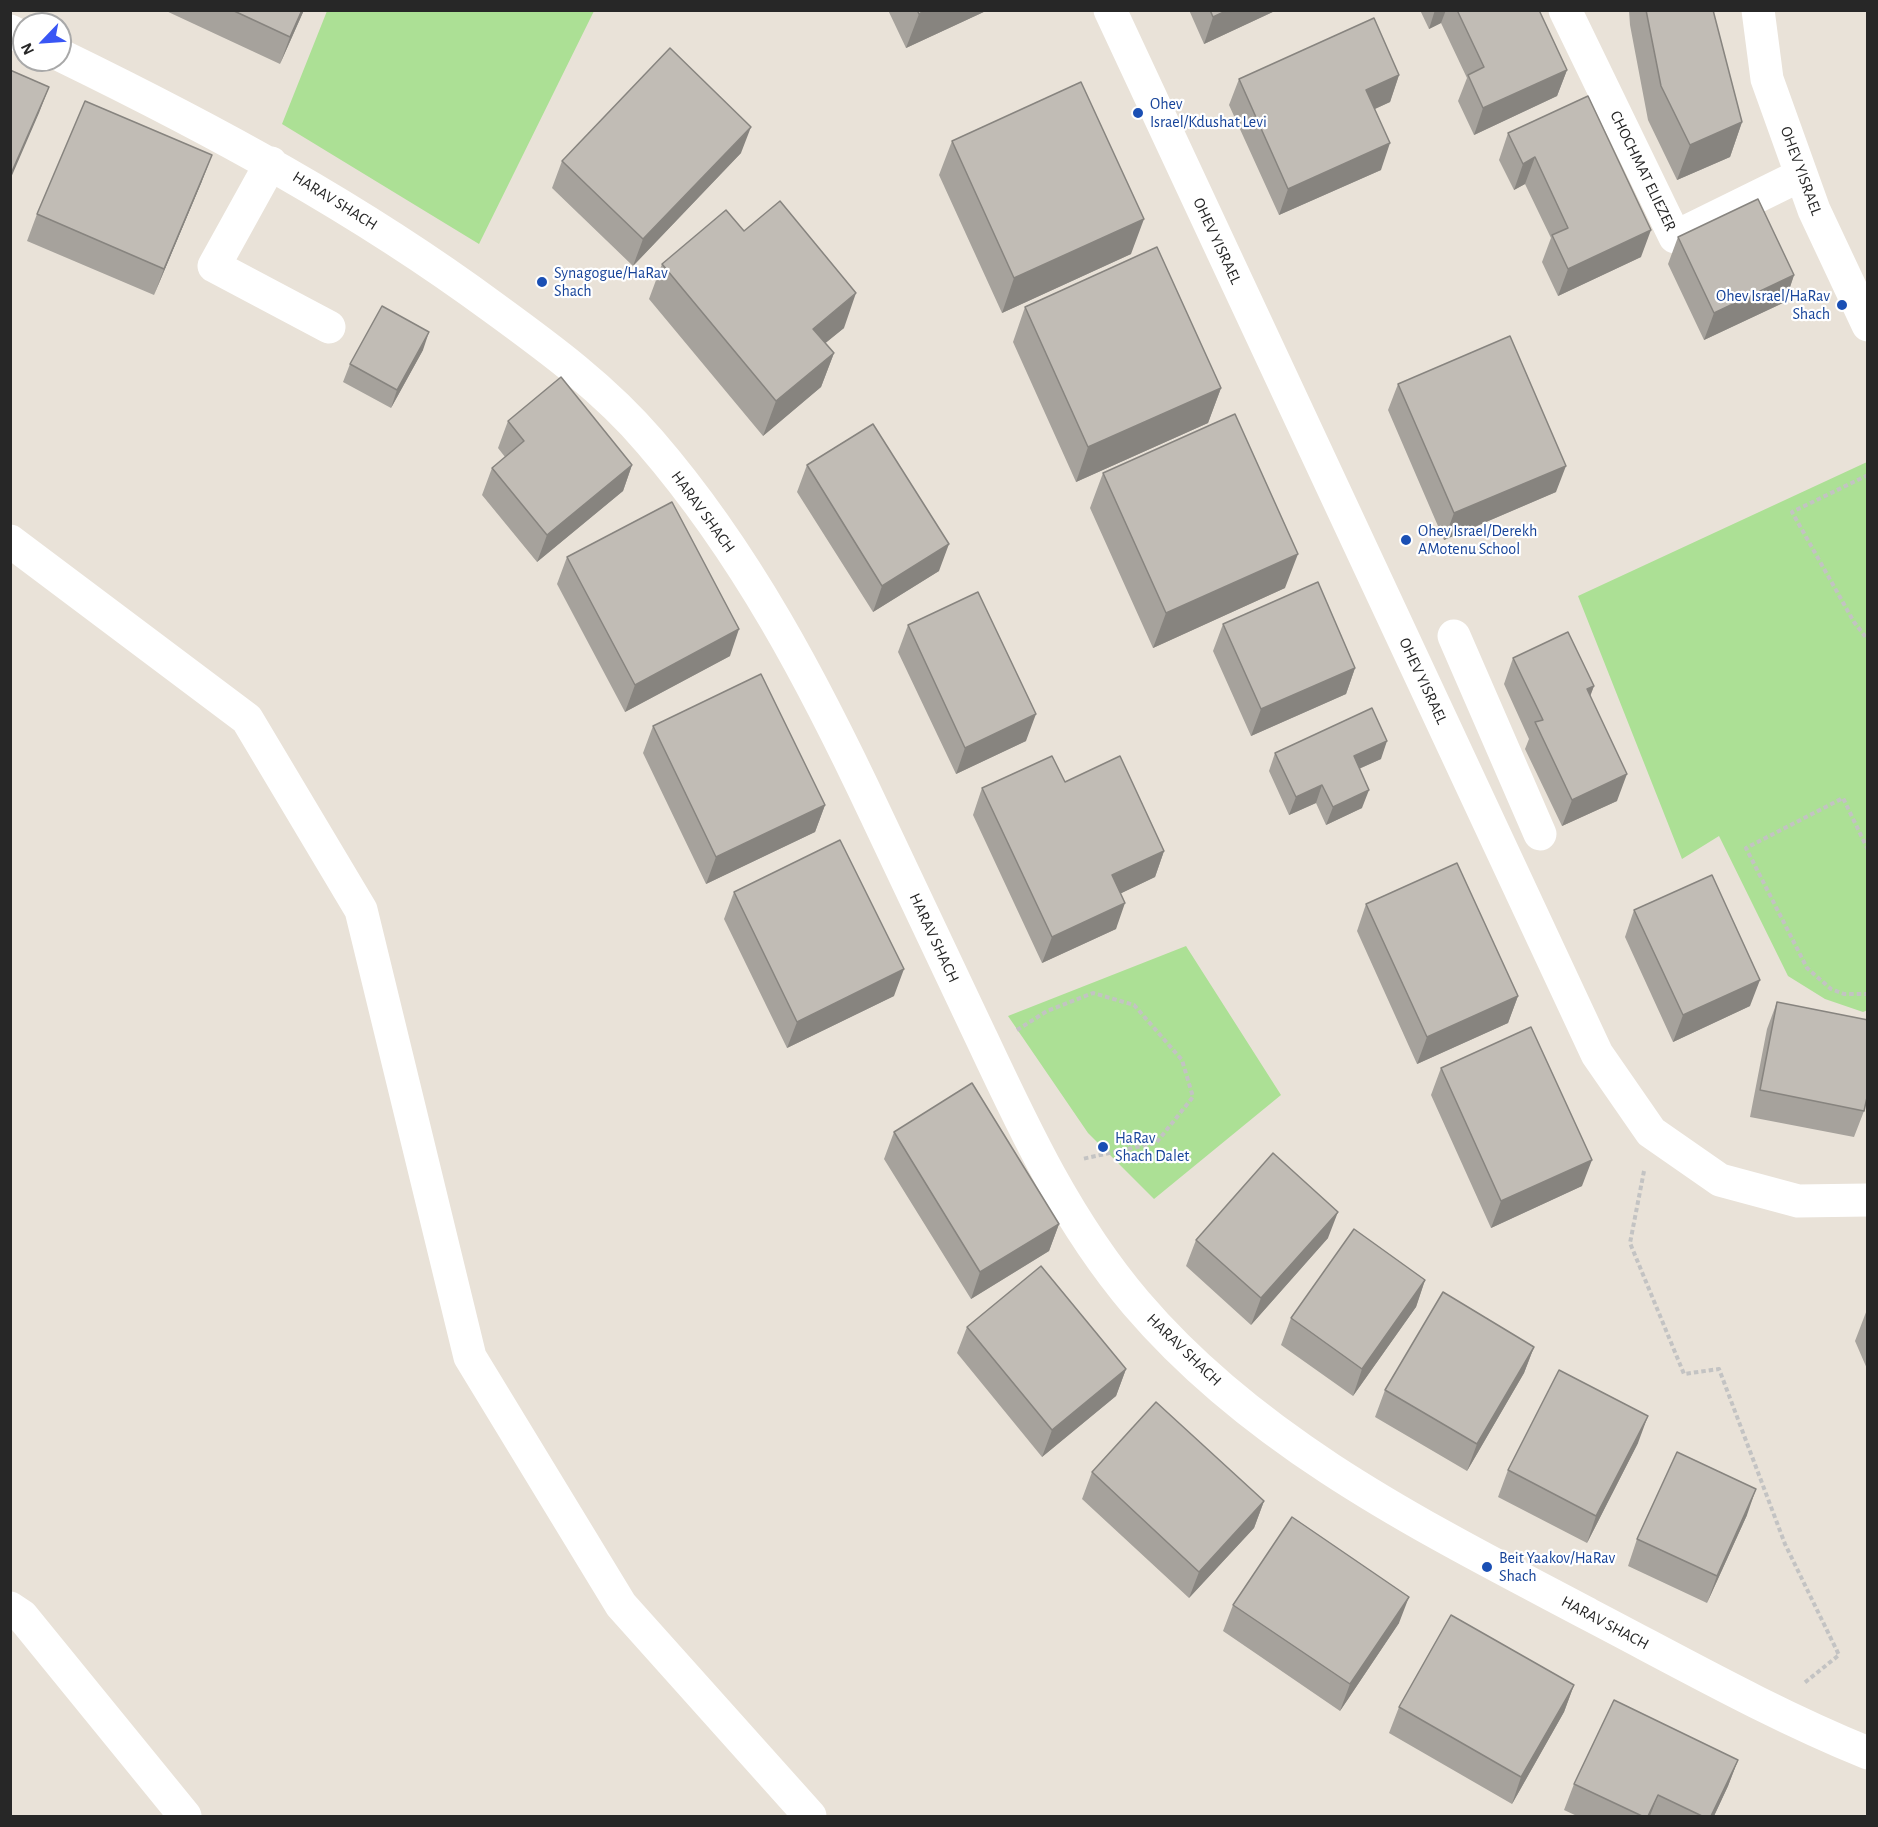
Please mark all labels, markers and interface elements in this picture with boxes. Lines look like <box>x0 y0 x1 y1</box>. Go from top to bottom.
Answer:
north arrow <box>12 12 72 72</box>
text: N <box>18 40 37 57</box>
place label: Ohev Israel/Kdushat Levi <box>1150 94 1267 132</box>
marker: Ohev Israel/Kdushat Levi <box>1131 106 1145 120</box>
street label: CHOCHMAT ELIEZER <box>1606 108 1680 234</box>
street label: OHEV YISRAEL <box>1776 124 1826 218</box>
street label: HARAV SHACH <box>289 167 381 235</box>
street label: OHEV YISRAEL <box>1189 195 1245 287</box>
place label: Synagogue/HaRav Shach <box>554 263 668 301</box>
marker: Synagogue/HaRav Shach <box>535 275 549 289</box>
place label: Ohev Israel/HaRav Shach <box>1716 286 1830 324</box>
marker: Ohev Israel/HaRav Shach <box>1835 298 1849 312</box>
street label: HARAV SHACH <box>667 467 739 557</box>
place label: Ohev Israel/Derekh AMotenu School <box>1418 521 1537 559</box>
marker: Ohev Israel/Derekh AMotenu School <box>1399 533 1413 547</box>
street label: OHEV YISRAEL <box>1395 635 1451 727</box>
street label: HARAV SHACH <box>905 890 963 986</box>
place label: HaRav Shach Dalet <box>1115 1128 1189 1166</box>
marker: HaRav Shach Dalet <box>1096 1140 1110 1154</box>
street label: HARAV SHACH <box>1143 1310 1225 1390</box>
place label: Beit Yaakov/HaRav Shach <box>1499 1548 1615 1586</box>
marker: Beit Yaakov/HaRav Shach <box>1480 1560 1494 1574</box>
street label: HARAV SHACH <box>1558 1592 1652 1654</box>

